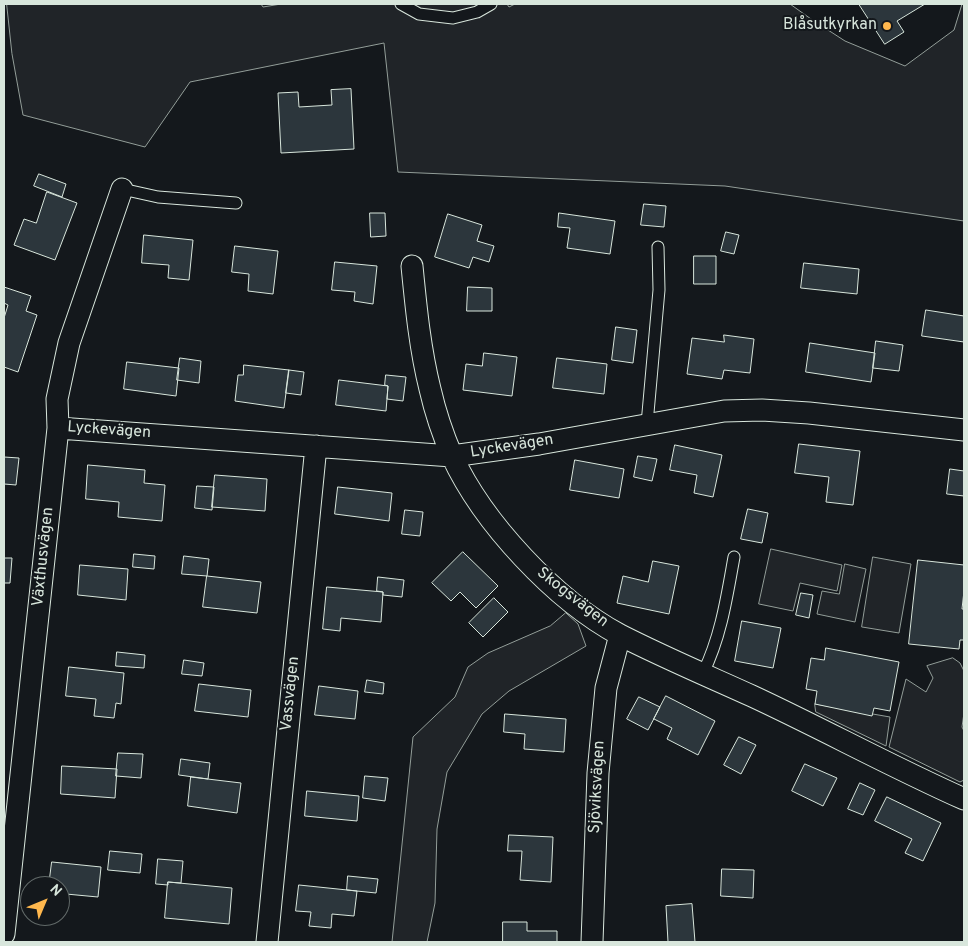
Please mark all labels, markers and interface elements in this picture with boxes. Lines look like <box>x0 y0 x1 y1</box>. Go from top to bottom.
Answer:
place label: Blåsutkyrkan <box>783 16 877 36</box>
marker: Blåsutkyrkan <box>881 20 893 32</box>
street label: Lyckevägen <box>66 418 152 444</box>
street label: Lyckevägen <box>469 431 555 463</box>
street label: Växthusvägen <box>29 506 59 608</box>
street label: Skogsvägen <box>532 564 612 632</box>
street label: Vassvägen <box>278 655 304 733</box>
street label: Sjöviksvägen <box>586 740 610 834</box>
north arrow <box>20 876 70 926</box>
text: N <box>46 881 65 900</box>

